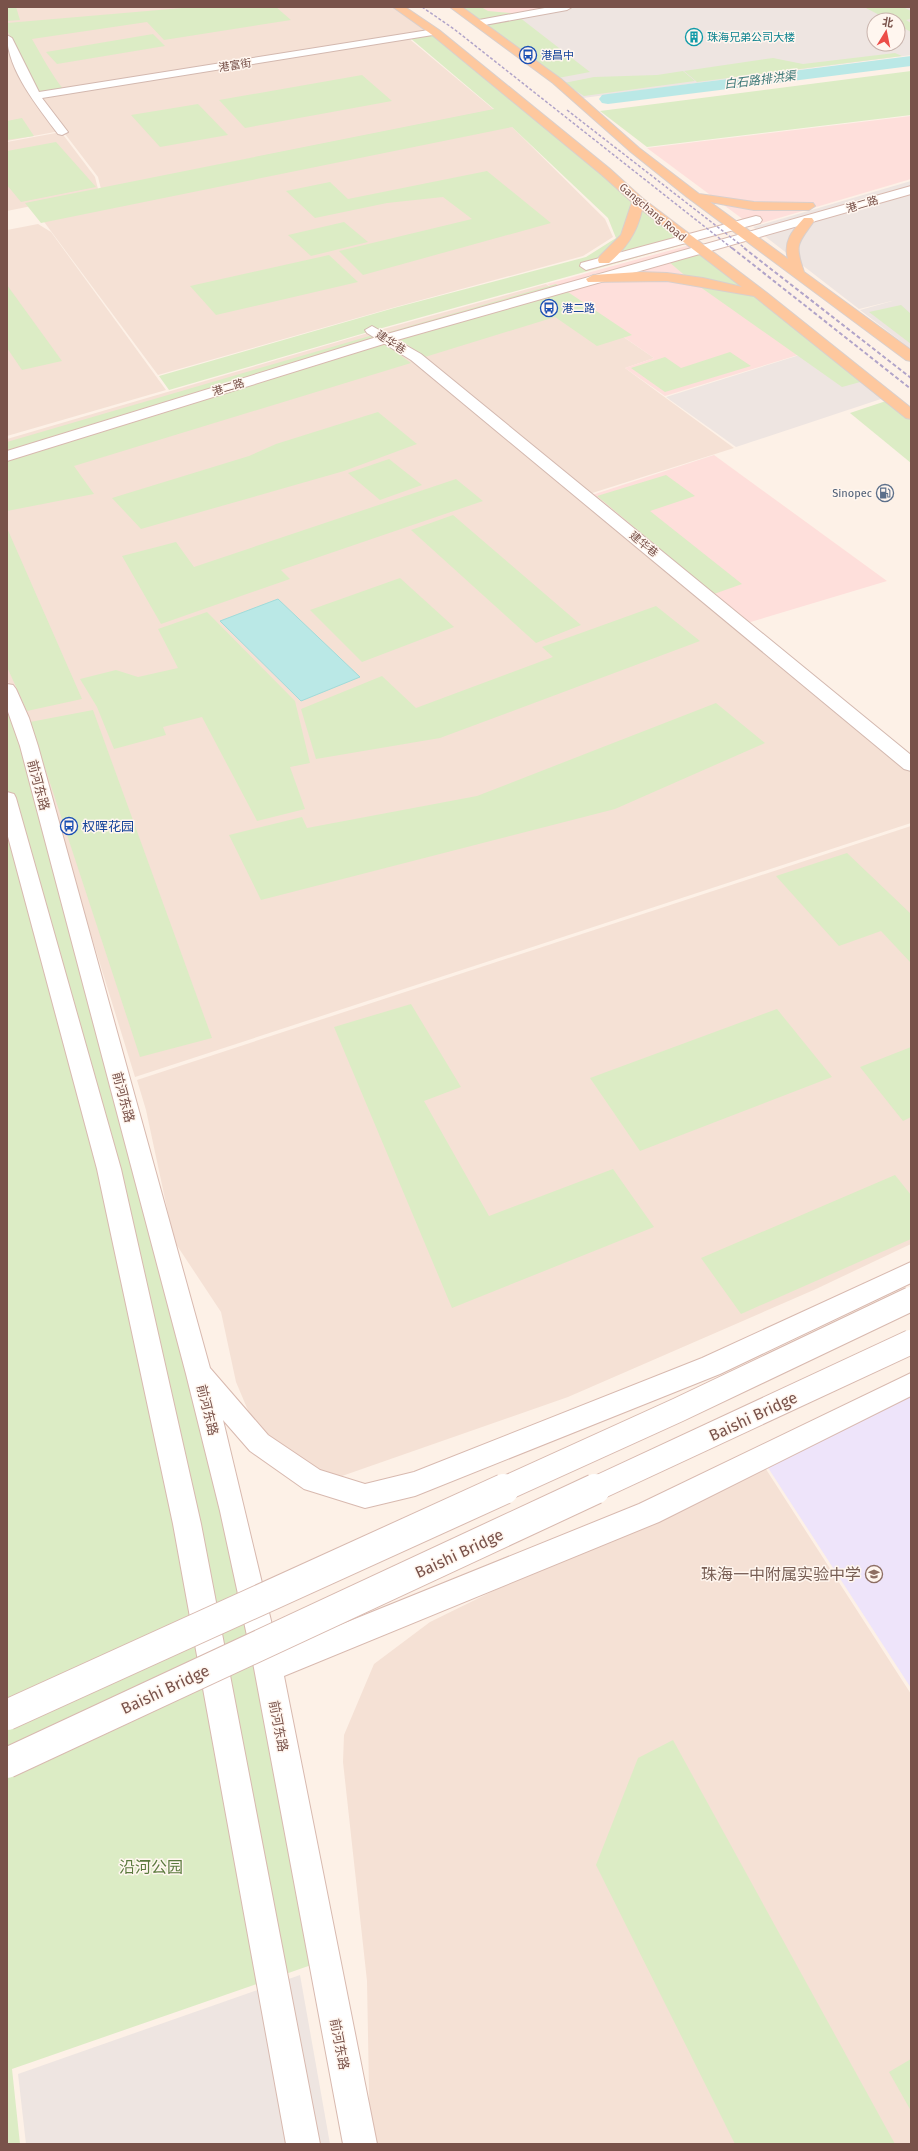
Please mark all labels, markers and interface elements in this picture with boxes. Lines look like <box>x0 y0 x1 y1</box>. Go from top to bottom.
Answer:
north arrow <box>866 12 906 52</box>
text: 北 <box>881 15 894 30</box>
building icon: 珠海兄弟公司大楼 <box>684 27 704 47</box>
place label: 珠海兄弟公司大楼 <box>707 31 795 44</box>
bus stop icon: 港昌中 <box>518 45 538 65</box>
place label: 港昌中 <box>541 49 574 62</box>
street label: 港富街 <box>218 56 252 74</box>
water label: 白石路排洪渠 <box>723 68 799 91</box>
street label: Gangchang Road <box>617 181 689 244</box>
street label: 港二路 <box>844 193 880 216</box>
bus stop icon: 港二路 <box>539 298 559 318</box>
place label: 港二路 <box>562 302 595 315</box>
street label: 建华巷 <box>373 328 408 357</box>
street label: 港二路 <box>210 376 246 399</box>
fuel station icon: Sinopec <box>875 483 895 503</box>
place label: Sinopec <box>832 487 872 500</box>
street label: 建华巷 <box>627 529 661 560</box>
street label: 前河东路 <box>25 758 52 812</box>
bus stop icon: 权晖花园 <box>59 816 79 836</box>
place label: 权晖花园 <box>82 819 134 834</box>
street label: 前河东路 <box>110 1070 137 1124</box>
street label: 前河东路 <box>194 1383 221 1437</box>
street label: Baishi Bridge <box>706 1388 800 1445</box>
street label: Baishi Bridge <box>412 1525 506 1582</box>
school or university icon: 珠海一中附属实验中学 <box>864 1564 884 1584</box>
place label: 珠海一中附属实验中学 <box>701 1565 861 1584</box>
street label: Baishi Bridge <box>118 1661 212 1718</box>
street label: 前河东路 <box>266 1699 291 1753</box>
park label: 沿河公园 <box>119 1858 183 1877</box>
street label: 前河东路 <box>327 2017 352 2071</box>

